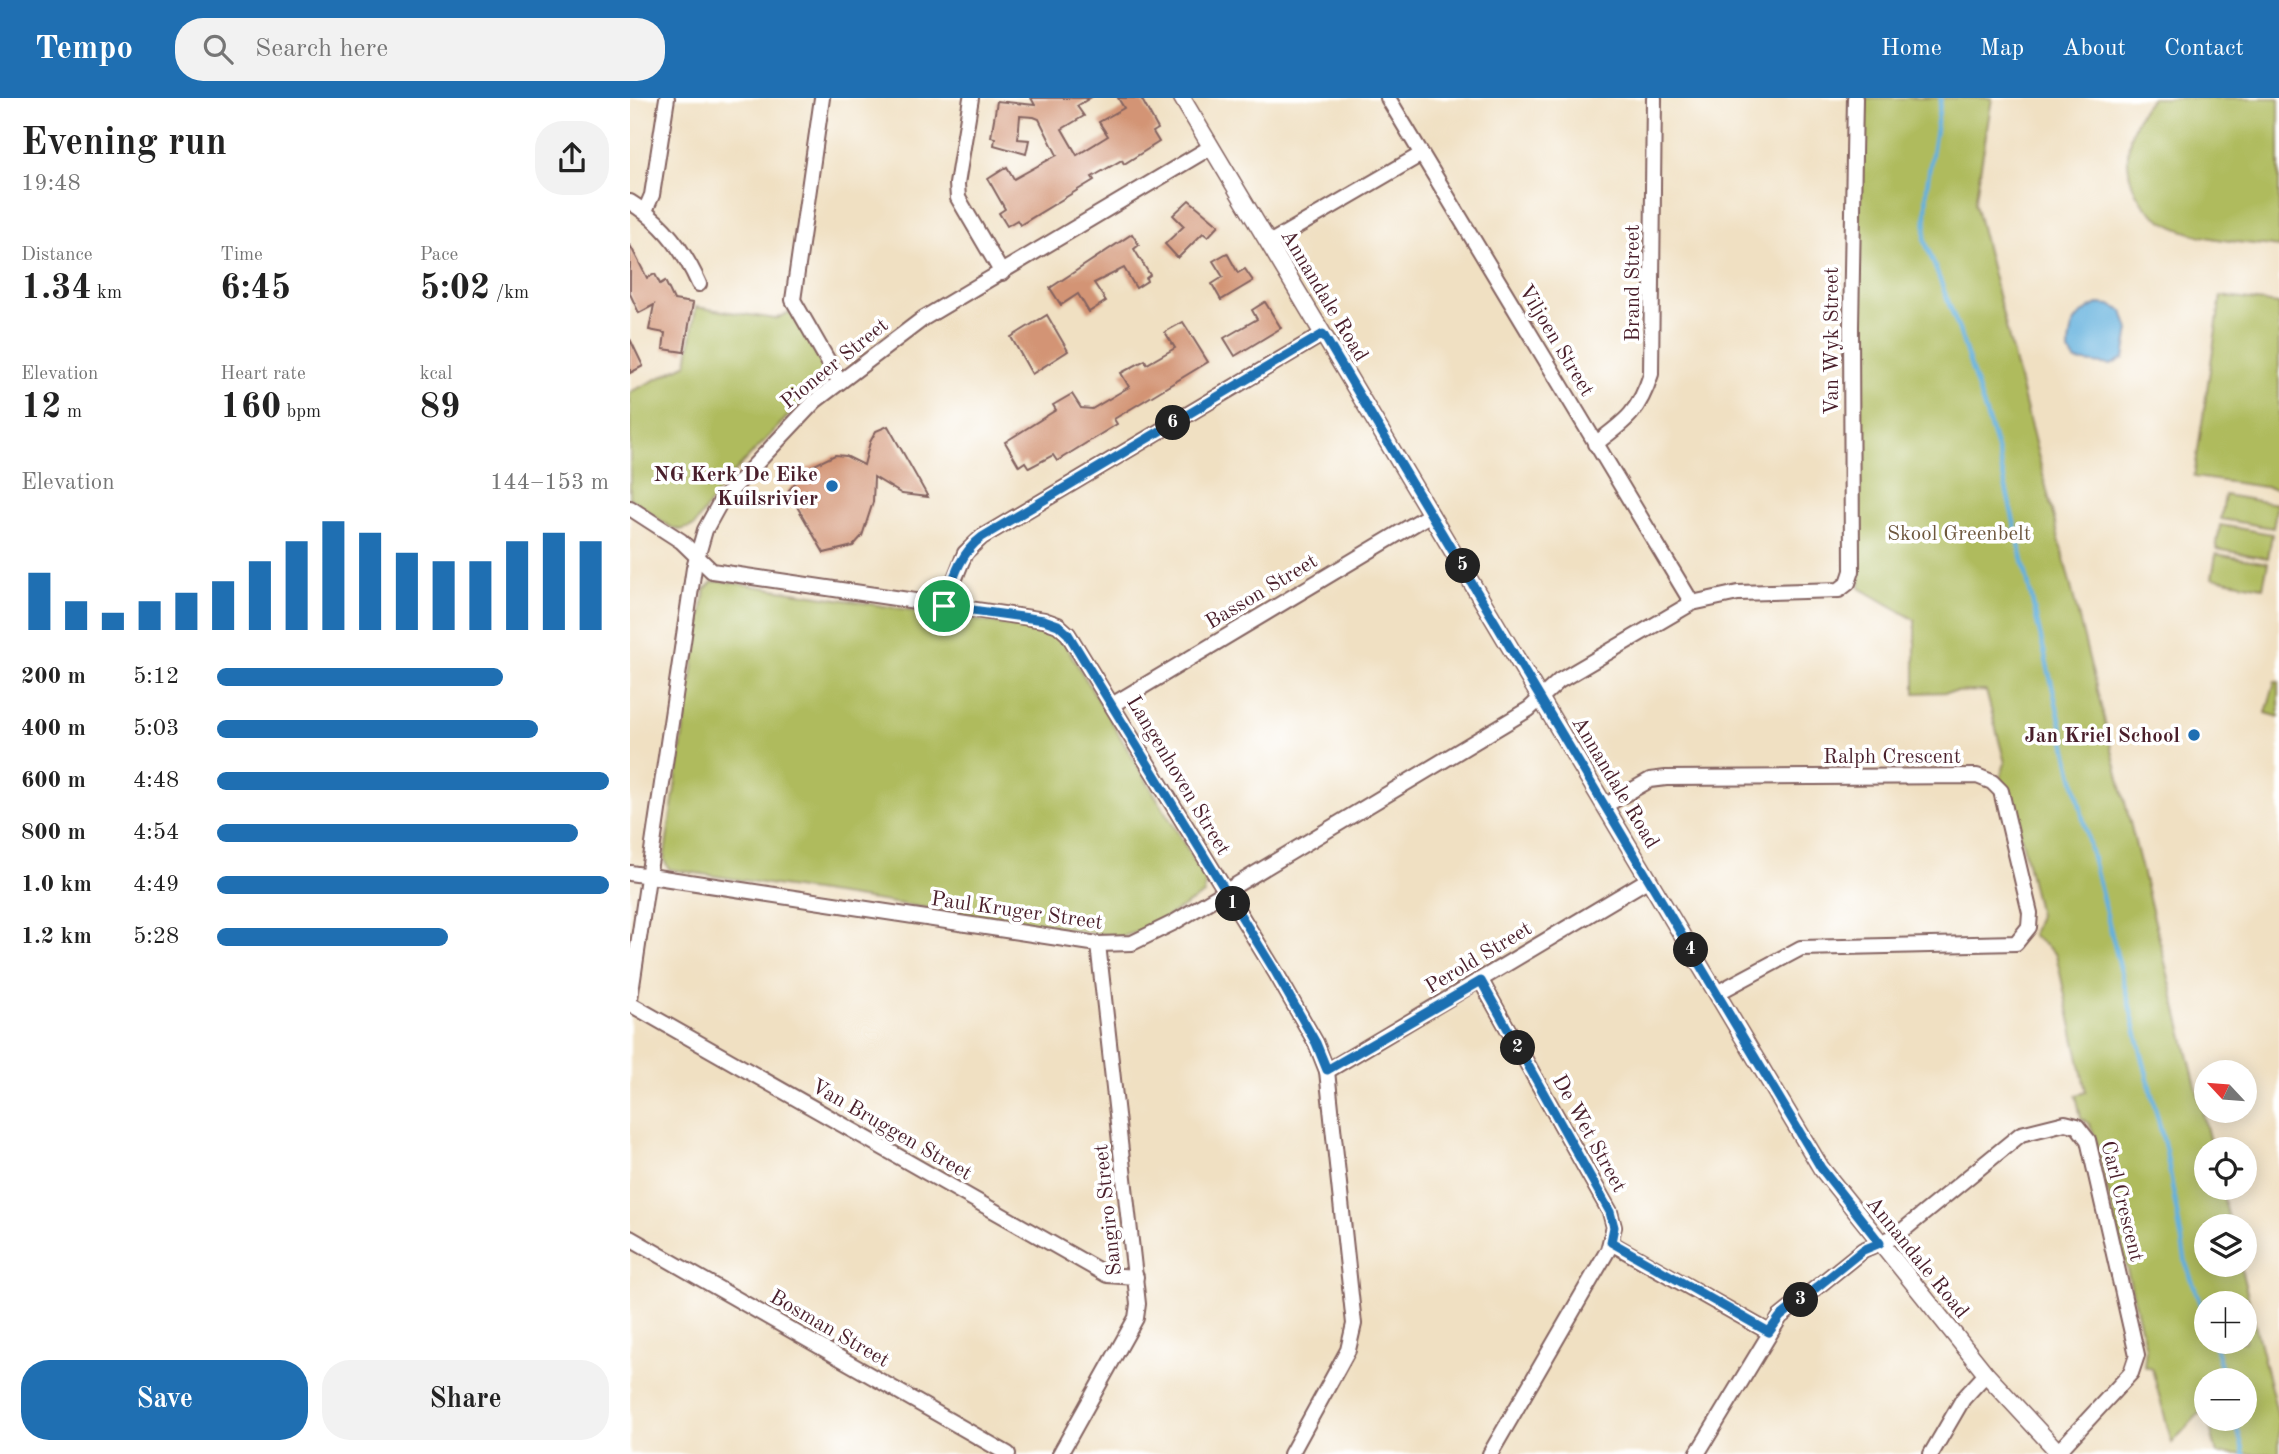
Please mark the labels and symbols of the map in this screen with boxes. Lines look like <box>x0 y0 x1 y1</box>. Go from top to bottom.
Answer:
street label: Brand Street <box>1623 224 1644 342</box>
street label: Annandale Road <box>1276 226 1371 365</box>
street label: Van Wyk Street <box>1822 267 1843 415</box>
street label: Viljoen Street <box>1514 281 1597 400</box>
street label: Pioneer Street <box>777 315 893 414</box>
pin: 6 <box>1156 406 1190 440</box>
place label: NG Kerk De Eike Kuilsrivier <box>653 465 818 510</box>
marker: NG Kerk De Eike Kuilsrivier <box>824 478 840 494</box>
park label: Skool Greenbelt <box>1887 524 2031 545</box>
pin: 5 <box>1446 548 1480 584</box>
street label: Basson Street <box>1202 551 1321 634</box>
pin <box>914 576 974 636</box>
street label: Langenhoven Street <box>1122 692 1234 859</box>
street label: Annandale Road <box>1567 713 1662 852</box>
place label: Jan Kriel School <box>2024 726 2180 747</box>
marker: Jan Kriel School <box>2186 727 2202 743</box>
street label: Ralph Crescent <box>1823 747 1961 768</box>
pin: 1 <box>1216 886 1250 922</box>
street label: Paul Kruger Street <box>930 889 1104 934</box>
street label: Perold Street <box>1422 918 1536 998</box>
pin: 4 <box>1674 932 1708 968</box>
pin: 2 <box>1500 1030 1536 1066</box>
north arrow <box>2194 1060 2258 1124</box>
street label: De Wet Street <box>1548 1071 1630 1196</box>
street label: Van Bruggen Street <box>807 1076 975 1185</box>
street label: Carl Crescent <box>2096 1139 2147 1264</box>
street label: Sangiro Street <box>1091 1143 1126 1277</box>
street label: Annandale Road <box>1862 1193 1972 1323</box>
pin: 3 <box>1784 1282 1818 1318</box>
street label: Bosman Street <box>766 1287 892 1372</box>

